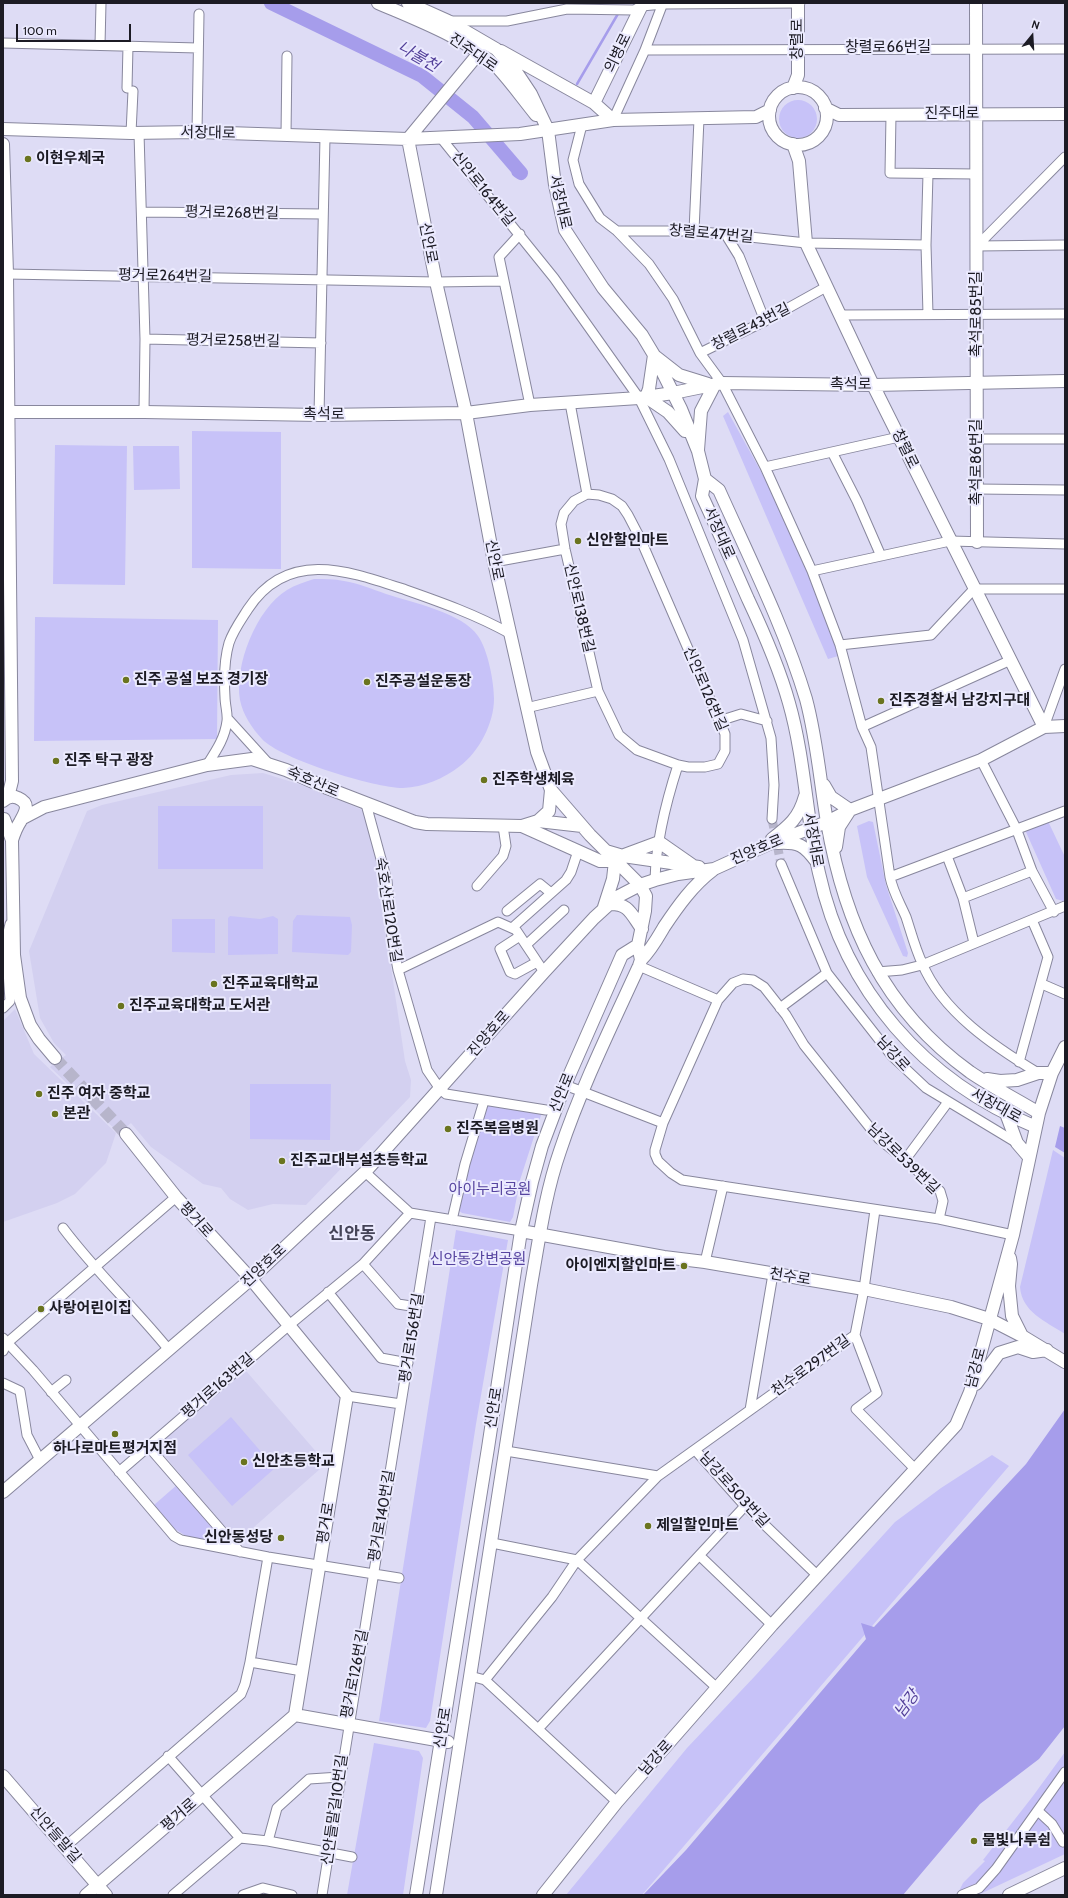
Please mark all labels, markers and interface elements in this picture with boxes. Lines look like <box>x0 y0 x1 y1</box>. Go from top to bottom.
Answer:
scale bar <box>18 16 133 42</box>
north arrow <box>1012 16 1052 56</box>
text: N <box>1030 17 1042 32</box>
street label: 창렬로 <box>789 18 807 60</box>
text: 100 m <box>23 23 57 38</box>
street label: 진주대로 <box>445 30 501 76</box>
street label: 의병로 <box>601 30 635 76</box>
water label: 나불천 <box>394 38 442 76</box>
street label: 창렬로66번길 <box>845 39 931 57</box>
street label: 진주대로 <box>924 105 980 123</box>
street label: 서장대로 <box>180 124 236 142</box>
street label: 신안로164번길 <box>447 148 519 230</box>
place label: 이현우체국 <box>36 150 105 168</box>
marker: 이현우체국 <box>23 154 33 164</box>
street label: 서장대로 <box>545 173 575 231</box>
street label: 평거로268번길 <box>185 203 279 223</box>
street label: 신안로 <box>415 221 441 265</box>
street label: 창렬로47번길 <box>668 221 754 247</box>
street label: 평거로264번길 <box>118 266 212 286</box>
street label: 촉석로85번길 <box>968 271 986 357</box>
street label: 창렬로43번길 <box>709 300 793 354</box>
street label: 평거로258번길 <box>186 331 280 351</box>
street label: 촉석로 <box>830 376 872 394</box>
street label: 촉석로 <box>303 406 345 424</box>
street label: 촉석로86번길 <box>968 419 986 505</box>
street label: 창렬로 <box>888 426 922 472</box>
street label: 서장대로 <box>700 504 738 562</box>
place label: 신안할인마트 <box>586 532 669 550</box>
marker: 신안할인마트 <box>573 536 583 546</box>
street label: 신안로 <box>481 538 507 582</box>
street label: 신안로138번길 <box>560 562 598 654</box>
street label: 신안로126번길 <box>679 644 731 734</box>
place label: 진주 공설 보조 경기장 <box>134 671 268 689</box>
place label: 진주공설운동장 <box>375 673 472 691</box>
marker: 진주 공설 보조 경기장 <box>121 675 131 685</box>
marker: 진주공설운동장 <box>362 677 372 687</box>
place label: 진주경찰서 남강지구대 <box>889 692 1030 710</box>
marker: 진주경찰서 남강지구대 <box>876 696 886 706</box>
place label: 진주 탁구 광장 <box>64 752 154 770</box>
marker: 진주 탁구 광장 <box>51 756 61 766</box>
street label: 숙호산로 <box>284 763 342 801</box>
place label: 진주학생체육 <box>492 771 575 789</box>
marker: 진주학생체육 <box>479 775 489 785</box>
street label: 서장대로 <box>799 811 827 869</box>
street label: 진양호로 <box>728 831 786 869</box>
street label: 숙호산로120번길 <box>371 856 405 964</box>
place label: 진주교육대학교 <box>222 975 319 993</box>
marker: 진주교육대학교 <box>209 979 219 989</box>
place label: 진주교육대학교 도서관 <box>129 997 270 1015</box>
marker: 진주교육대학교 도서관 <box>116 1001 126 1011</box>
street label: 진양호로 <box>464 1007 514 1061</box>
street label: 남강로 <box>872 1033 914 1075</box>
street label: 신안로 <box>546 1070 578 1116</box>
place label: 진주 여자 중학교 <box>47 1085 150 1103</box>
street label: 서장대로 <box>967 1085 1025 1127</box>
marker: 진주 여자 중학교 <box>34 1089 44 1099</box>
place label: 본관 <box>63 1105 91 1123</box>
marker: 본관 <box>50 1109 60 1119</box>
place label: 진주복음병원 <box>456 1120 539 1138</box>
street label: 남강로539번길 <box>863 1120 943 1198</box>
marker: 진주복음병원 <box>443 1124 453 1134</box>
place label: 진주교대부설초등학교 <box>290 1152 428 1170</box>
marker: 진주교대부설초등학교 <box>277 1156 287 1166</box>
park label: 아이누리공원 <box>449 1181 531 1199</box>
street label: 평거로 <box>175 1199 217 1241</box>
district label: 신안동 <box>329 1224 375 1244</box>
street label: 진양호로 <box>238 1241 290 1291</box>
park label: 신안동강변공원 <box>430 1251 526 1269</box>
place label: 아이엔지할인마트 <box>566 1257 676 1275</box>
marker: 아이엔지할인마트 <box>679 1261 689 1271</box>
street label: 천수로 <box>768 1265 812 1289</box>
street label: 평거로156번길 <box>396 1292 428 1384</box>
place label: 사랑어린이집 <box>49 1300 132 1318</box>
marker: 사랑어린이집 <box>36 1304 46 1314</box>
street label: 천수로297번길 <box>768 1331 854 1401</box>
street label: 남강로 <box>962 1346 990 1390</box>
street label: 평거로163번길 <box>178 1350 258 1422</box>
street label: 신안로 <box>482 1386 506 1430</box>
marker: 하나로마트평거지점 <box>110 1429 120 1439</box>
place label: 하나로마트평거지점 <box>53 1440 177 1458</box>
street label: 남강로503번길 <box>695 1448 773 1532</box>
place label: 신안초등학교 <box>252 1453 335 1471</box>
marker: 신안초등학교 <box>239 1457 249 1467</box>
street label: 평거로140번길 <box>365 1469 399 1563</box>
street label: 평거로 <box>314 1501 338 1545</box>
place label: 제일할인마트 <box>656 1517 739 1535</box>
marker: 제일할인마트 <box>643 1521 653 1531</box>
place label: 신안동성당 <box>204 1529 273 1547</box>
marker: 신안동성당 <box>276 1533 286 1543</box>
street label: 평거로126번길 <box>338 1628 372 1720</box>
water label: 남강 <box>890 1686 924 1722</box>
street label: 신안로 <box>431 1706 455 1750</box>
street label: 남강로 <box>635 1737 677 1779</box>
street label: 신안들말길10번길 <box>318 1753 352 1867</box>
street label: 평거로 <box>157 1795 201 1835</box>
street label: 신안들말길 <box>26 1803 84 1867</box>
place label: 물빛나루쉼 <box>982 1832 1051 1850</box>
marker: 물빛나루쉼 <box>969 1836 979 1846</box>

